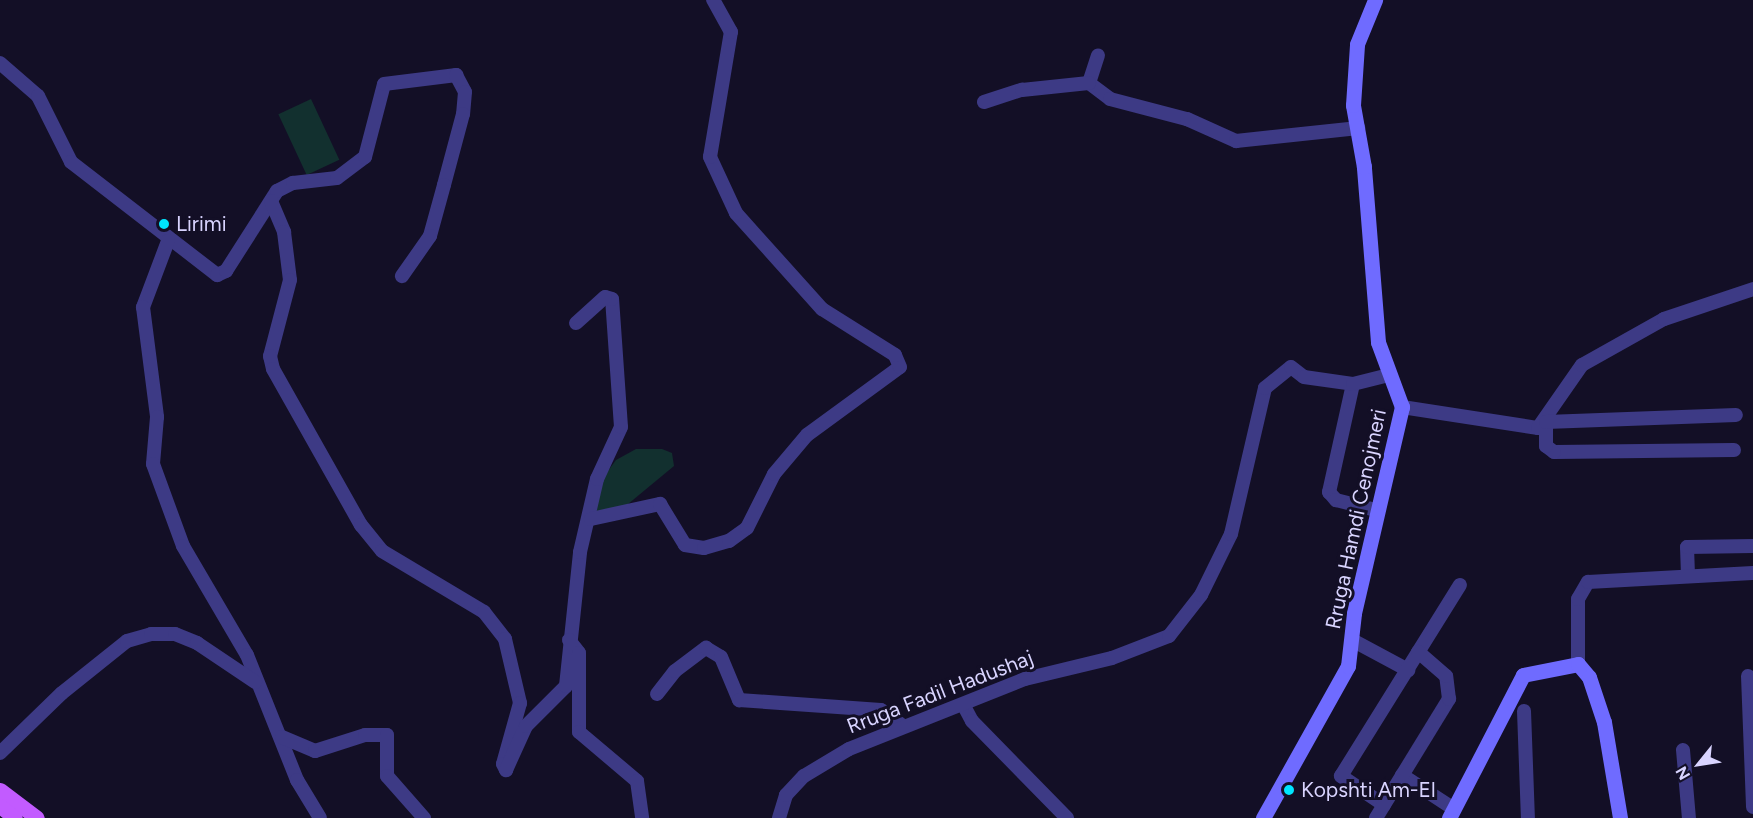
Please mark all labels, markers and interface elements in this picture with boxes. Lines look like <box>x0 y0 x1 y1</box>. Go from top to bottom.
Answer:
place label: Lirimi <box>176 211 227 237</box>
marker: Lirimi <box>157 217 171 231</box>
street label: Rruga Hamdi Cenojmeri <box>1320 407 1392 631</box>
street label: Rruga Fadil Hadushaj <box>843 645 1037 739</box>
north arrow <box>1669 734 1729 794</box>
text: N <box>1672 763 1694 783</box>
place label: Kopshti Am-El <box>1301 777 1436 803</box>
marker: Kopshti Am-El <box>1282 783 1296 797</box>

